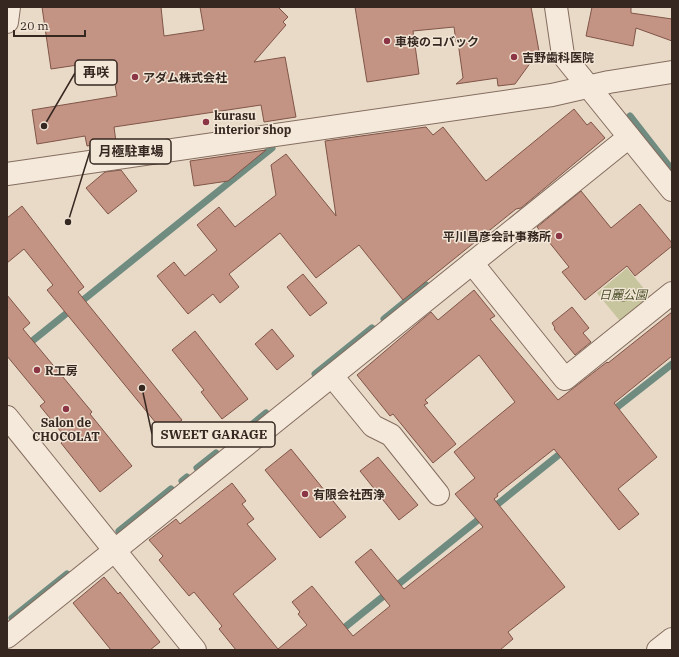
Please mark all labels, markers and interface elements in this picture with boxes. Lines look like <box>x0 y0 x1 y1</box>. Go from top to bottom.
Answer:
scale bar <box>14 12 85 38</box>
text: 20 m <box>20 18 49 33</box>
place label: 車検のコバック <box>395 34 479 49</box>
marker: 車検のコバック <box>382 36 392 46</box>
place label: 吉野歯科医院 <box>522 50 594 65</box>
marker: 吉野歯科医院 <box>509 52 519 62</box>
callout: 再咲 <box>75 60 117 85</box>
text: 再咲 <box>83 64 109 81</box>
place label: アダム株式会社 <box>143 70 227 85</box>
marker: アダム株式会社 <box>130 72 140 82</box>
place label: kurasu interior shop <box>214 108 292 137</box>
marker: kurasu interior shop <box>201 117 211 127</box>
callout: 月極駐車場 <box>90 139 171 164</box>
text: 月極駐車場 <box>98 143 164 160</box>
place label: 平川昌彦会計事務所 <box>443 229 551 244</box>
marker: 平川昌彦会計事務所 <box>554 231 564 241</box>
park label: 日麗公園 <box>599 287 649 302</box>
place label: R工房 <box>45 363 78 378</box>
marker: R工房 <box>32 365 42 375</box>
marker: Salon de CHOCOLAT <box>61 404 71 414</box>
place label: Salon de CHOCOLAT <box>32 415 100 444</box>
callout: SWEET GARAGE <box>152 422 275 447</box>
text: SWEET GARAGE <box>161 426 267 443</box>
place label: 有限会社西浄 <box>313 487 385 502</box>
marker: 有限会社西浄 <box>300 489 310 499</box>

